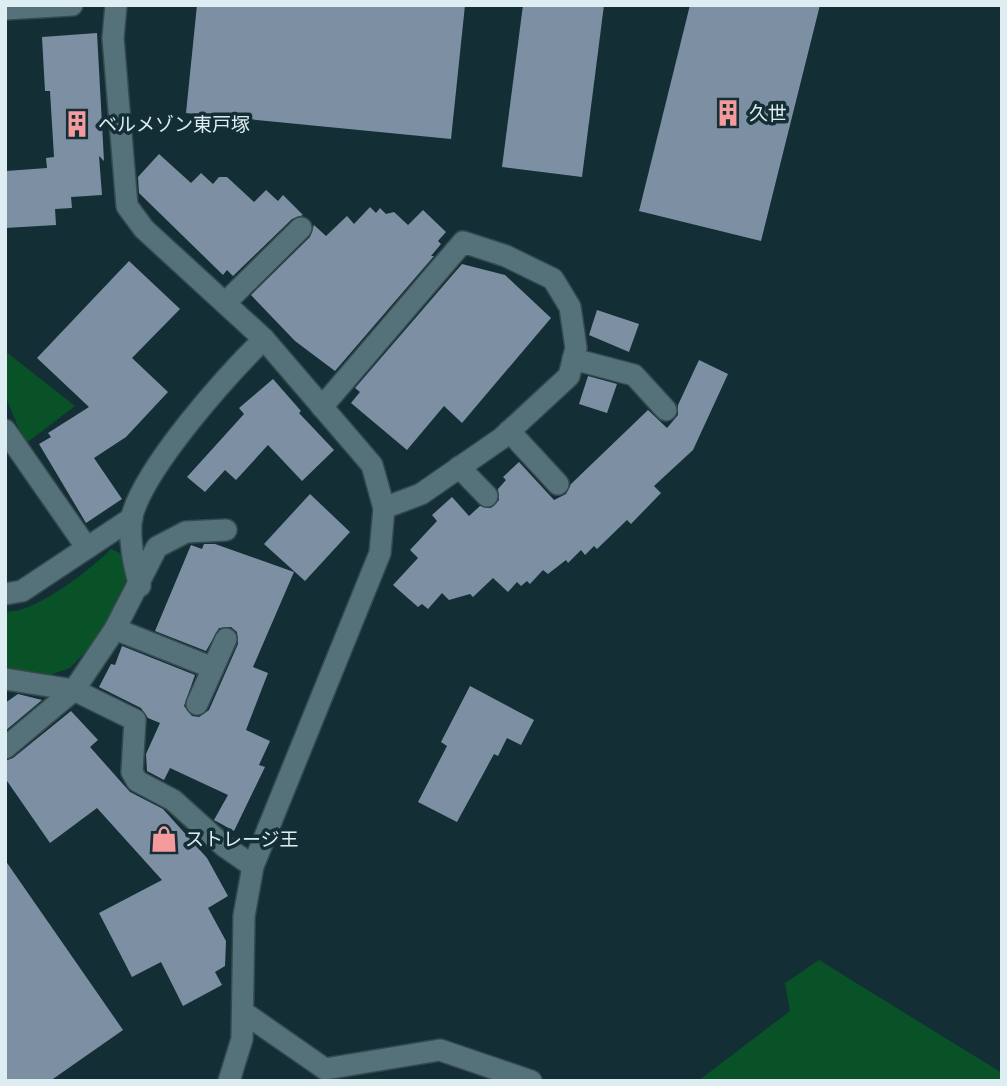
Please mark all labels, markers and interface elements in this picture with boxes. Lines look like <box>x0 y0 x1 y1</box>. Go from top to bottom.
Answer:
building icon: 久世 <box>713 98 743 128</box>
place label: 久世 <box>749 101 787 125</box>
building icon: ベルメゾン東戸塚 <box>62 109 92 139</box>
place label: ベルメゾン東戸塚 <box>98 112 250 136</box>
shop icon: ストレージ王 <box>149 824 179 854</box>
place label: ストレージ王 <box>185 827 299 851</box>

